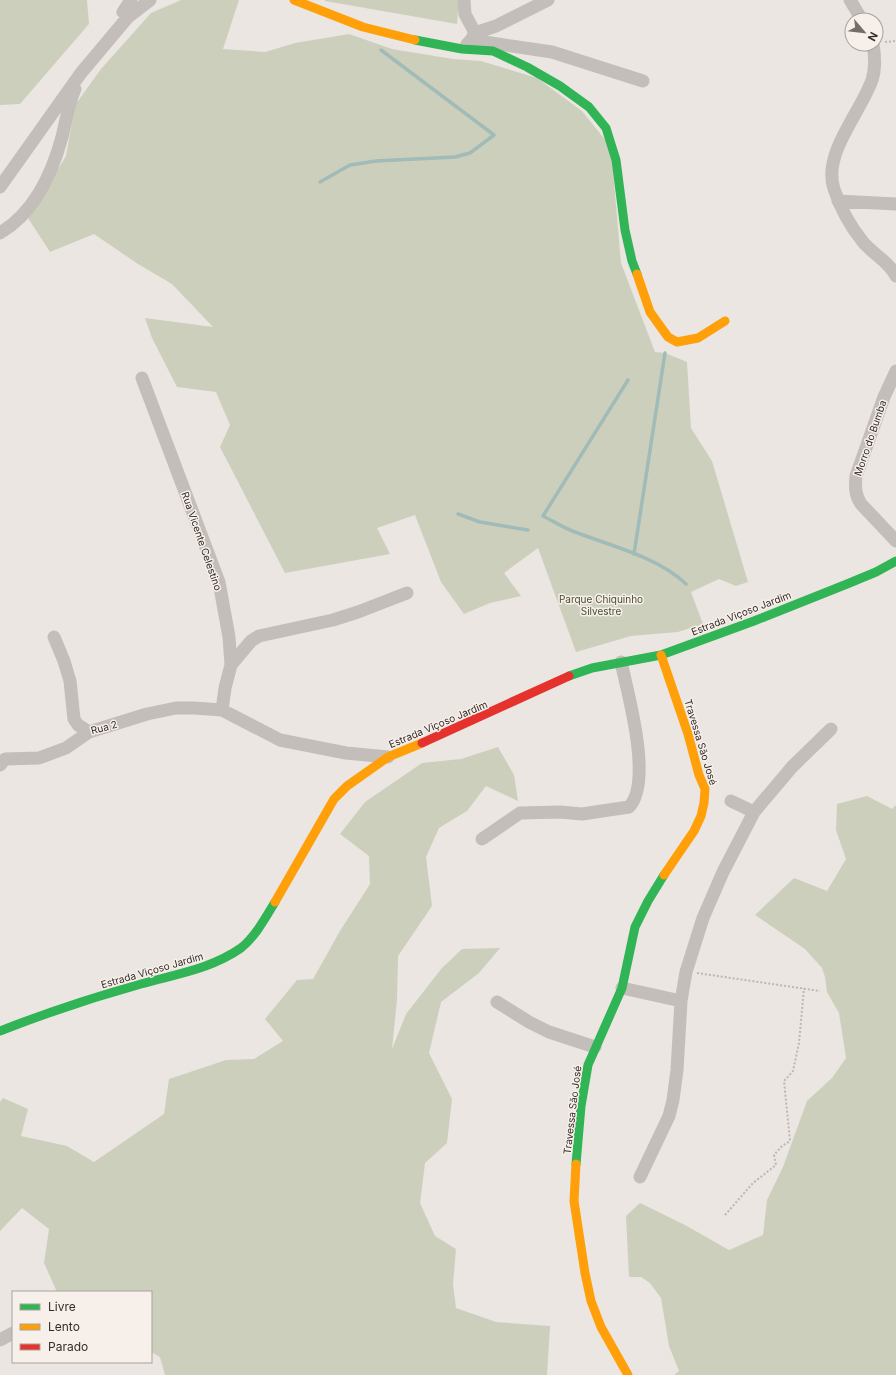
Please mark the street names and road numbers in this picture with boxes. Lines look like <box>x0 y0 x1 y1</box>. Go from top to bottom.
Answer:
street label: Morro do Bumba <box>851 399 889 477</box>
street label: Rua Vicente Celestino <box>179 490 225 592</box>
street label: Estrada Viçoso Jardim <box>689 588 793 638</box>
street label: Estrada Viçoso Jardim <box>387 698 489 750</box>
street label: Travessa São José <box>682 698 720 786</box>
street label: Rua 2 <box>89 718 119 736</box>
street label: Estrada Viçoso Jardim <box>99 950 205 990</box>
street label: Travessa São José <box>561 1065 583 1155</box>

